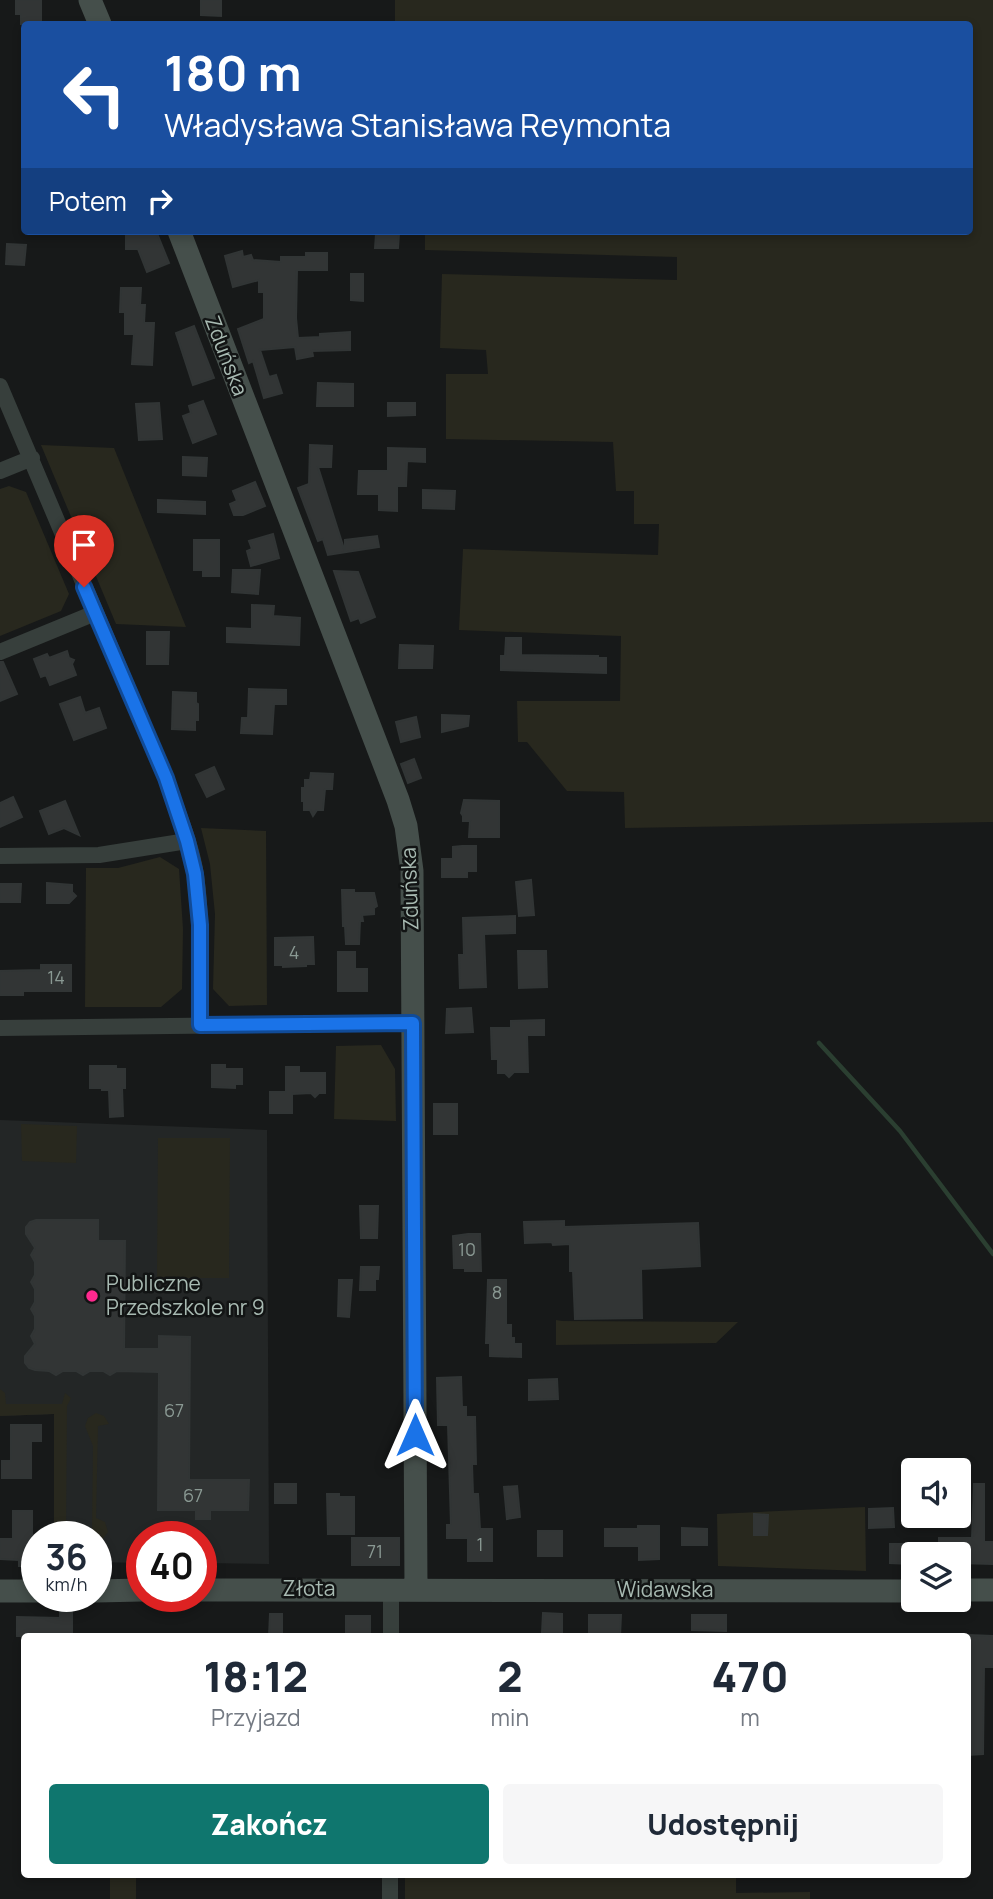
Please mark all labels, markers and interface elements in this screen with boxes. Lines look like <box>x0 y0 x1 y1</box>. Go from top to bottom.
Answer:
text: 180 m <box>164 39 302 106</box>
icon: left <box>49 49 140 140</box>
text: Władysława Stanisława Reymonta <box>164 103 671 147</box>
icon: right <box>141 182 179 220</box>
text: Potem <box>49 183 127 219</box>
street label: Zduńska <box>199 312 255 400</box>
pin <box>54 515 114 587</box>
icon: arrive <box>65 526 103 564</box>
street label: Zduńska <box>394 847 424 931</box>
house number: 4 <box>289 940 299 964</box>
house number: 14 <box>47 965 65 989</box>
house number: 10 <box>458 1237 476 1261</box>
place label: Publiczne Przedszkole nr 9 <box>106 1269 265 1321</box>
house number: 8 <box>492 1280 502 1304</box>
marker: Publiczne Przedszkole nr 9 <box>84 1288 100 1304</box>
house number: 67 <box>164 1398 184 1422</box>
position arrow <box>378 1398 452 1472</box>
map controls <box>901 1458 971 1612</box>
button: sound <box>901 1458 971 1528</box>
house number: 67 <box>183 1483 203 1507</box>
speed limit sign: 40 <box>126 1521 217 1612</box>
house number: 1 <box>476 1532 484 1556</box>
text: 36 <box>45 1533 88 1581</box>
house number: 71 <box>367 1539 383 1563</box>
button: layers <box>901 1542 971 1612</box>
text: km/h <box>46 1572 87 1596</box>
street label: Złota <box>283 1574 335 1602</box>
street label: Widawska <box>617 1575 713 1603</box>
text: 18:12 <box>203 1647 308 1705</box>
text: 2 <box>497 1647 523 1705</box>
text: 470 <box>712 1647 789 1705</box>
text: Przyjazd <box>211 1701 301 1733</box>
text: min <box>491 1701 529 1733</box>
text: m <box>740 1701 760 1733</box>
button: Zakończ <box>49 1784 489 1864</box>
button: Udostępnij <box>503 1784 943 1864</box>

